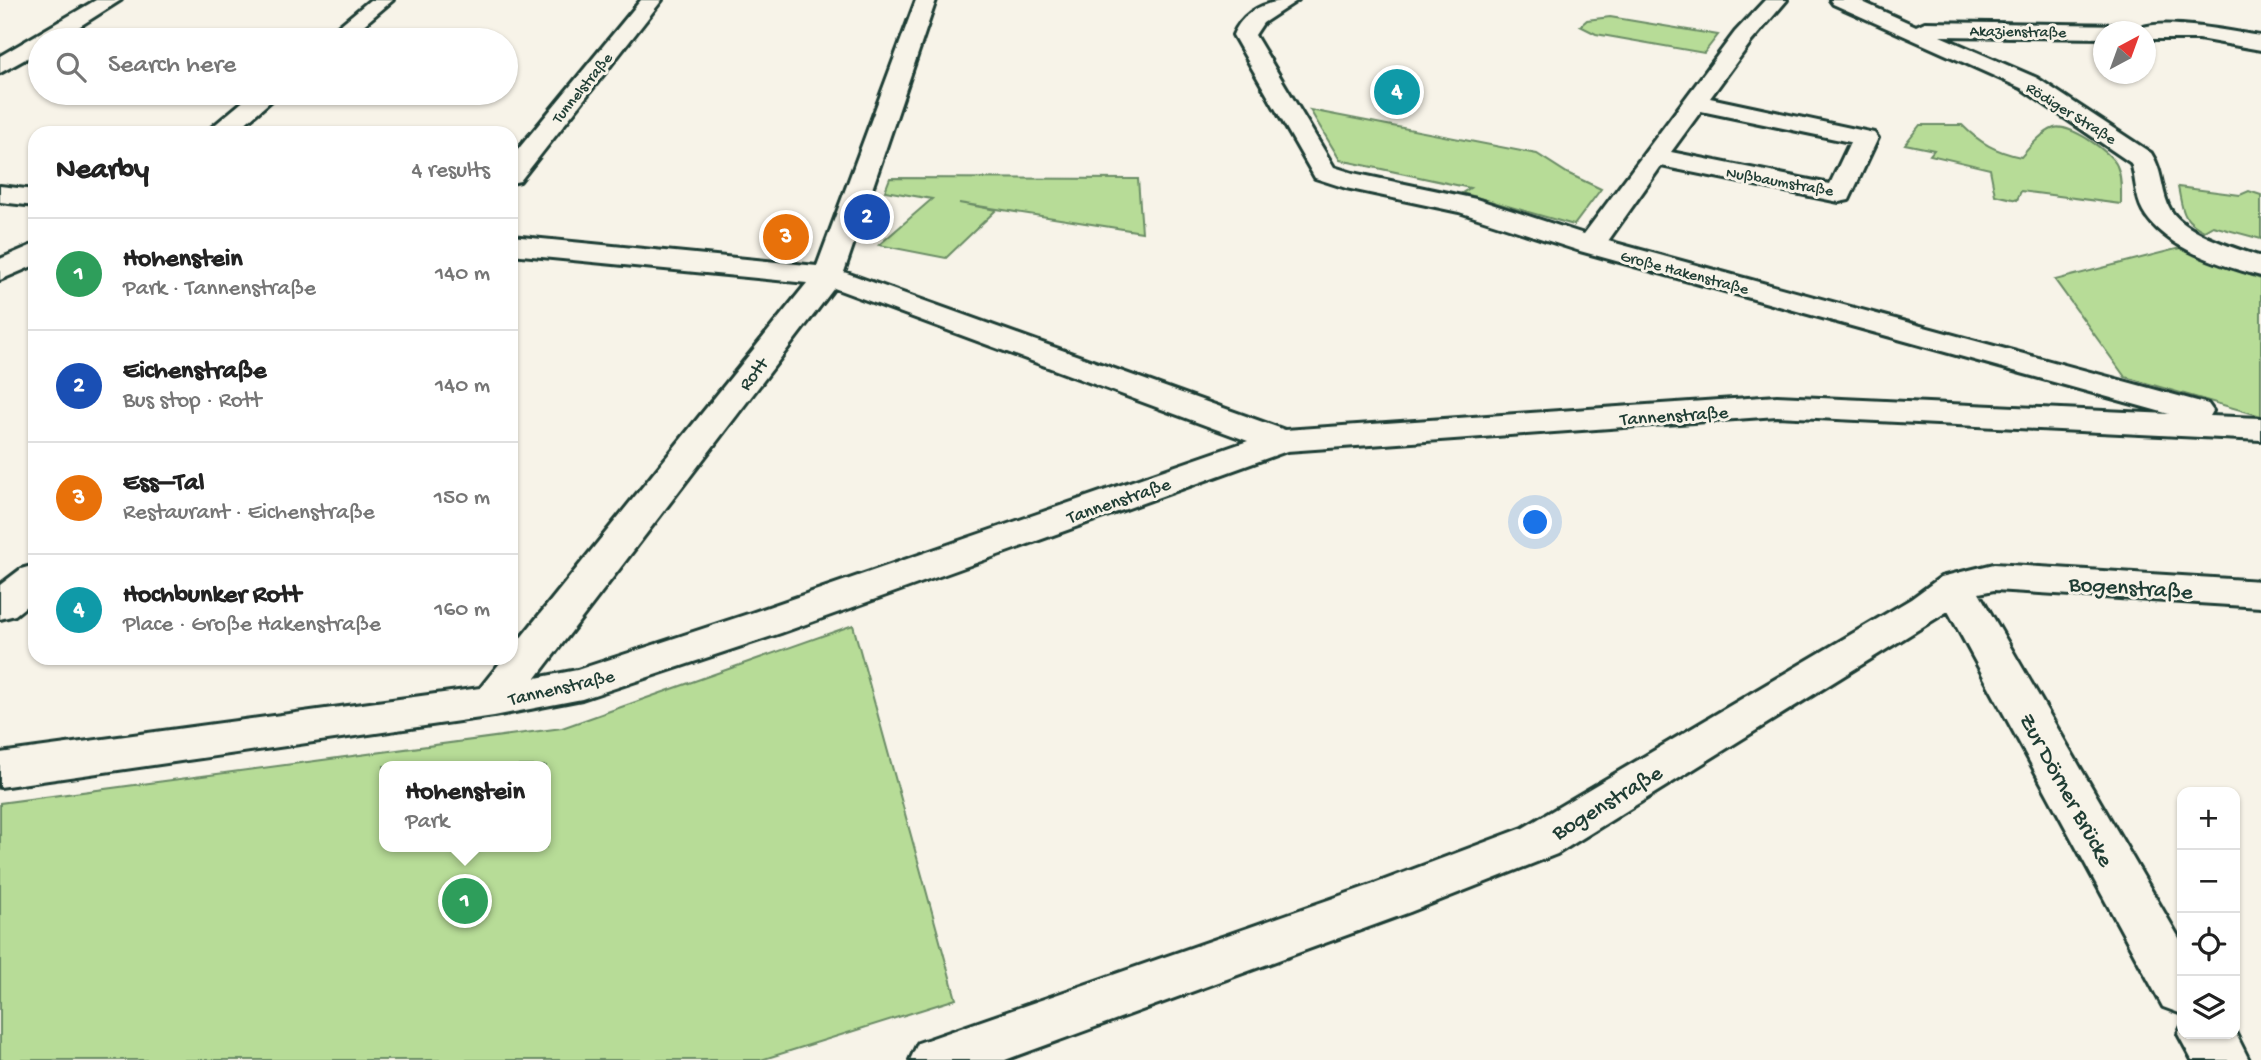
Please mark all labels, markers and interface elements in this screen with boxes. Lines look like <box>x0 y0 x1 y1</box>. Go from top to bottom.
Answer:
north arrow <box>2093 21 2156 84</box>
street label: Akazienstraße <box>1969 23 2067 44</box>
search box <box>28 28 518 105</box>
icon: search <box>52 48 90 86</box>
street label: Tunnelstraße <box>549 49 619 129</box>
text: Search here <box>108 51 236 82</box>
pin: 4 <box>1374 66 1420 118</box>
street label: Rödiger Straße <box>2022 80 2119 151</box>
text: Nearby <box>56 154 149 189</box>
text: 4 results <box>411 158 490 185</box>
street label: Nußbaumstraße <box>1724 165 1835 202</box>
pin: 2 <box>844 191 890 243</box>
pin: 3 <box>763 211 809 263</box>
text: Hohenstein <box>123 245 243 276</box>
street label: Große Hakenstraße <box>1618 248 1751 301</box>
text: 1 <box>74 261 84 288</box>
text: 140 m <box>435 261 490 288</box>
text: Park · Tannenstraße <box>123 276 316 303</box>
street label: Rott <box>735 352 776 396</box>
text: Eichenstraße <box>123 357 266 388</box>
text: 2 <box>73 373 85 400</box>
text: 140 m <box>435 373 490 400</box>
text: Bus stop · Rott <box>123 388 261 415</box>
street label: Tannenstraße <box>1619 402 1729 433</box>
text: Ess–Tal <box>123 469 204 500</box>
street label: Tannenstraße <box>1063 474 1174 531</box>
text: 3 <box>73 485 85 512</box>
text: 150 m <box>434 485 490 512</box>
text: Restaurant · Eichenstraße <box>123 500 375 527</box>
your location <box>1518 505 1552 539</box>
street label: Bogenstraße <box>2067 572 2195 607</box>
text: Hochbunker Rott <box>123 581 301 612</box>
text: 4 <box>74 597 84 624</box>
text: 160 m <box>434 597 490 624</box>
text: Place · Große Hakenstraße <box>123 612 381 639</box>
street label: Tannenstraße <box>506 666 617 713</box>
street label: Zur Dörner Brücke <box>2012 709 2119 873</box>
street label: Bogenstraße <box>1547 760 1669 848</box>
popup <box>379 761 551 852</box>
text: Hohenstein <box>405 778 525 809</box>
map controls <box>2177 787 2240 1039</box>
button: + <box>2177 787 2240 850</box>
text: Park <box>405 809 449 836</box>
button: − <box>2177 850 2240 913</box>
pin: 1 <box>442 875 488 927</box>
button: locate <box>2177 913 2240 976</box>
button: layers <box>2177 976 2240 1039</box>

